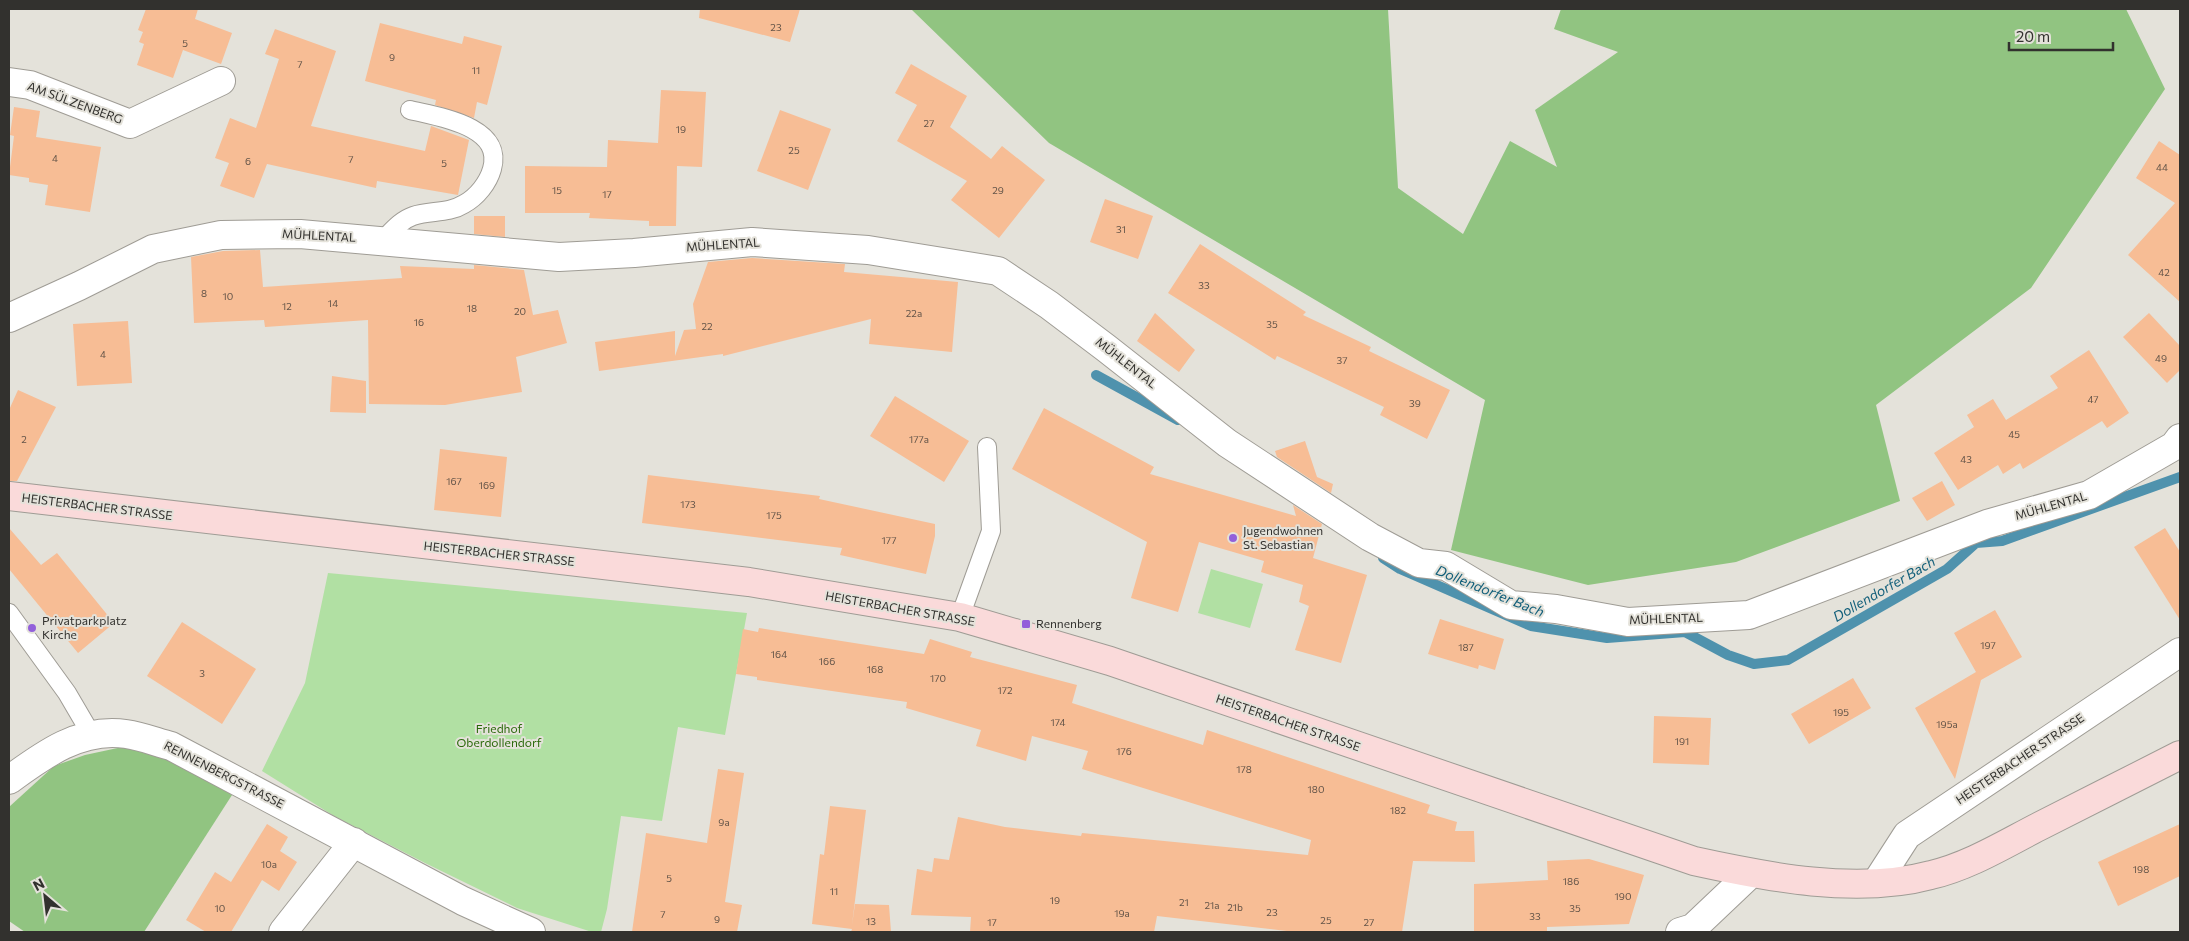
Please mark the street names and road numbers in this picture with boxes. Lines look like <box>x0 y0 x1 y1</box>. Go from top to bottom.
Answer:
street label: AM SÜLZENBERG <box>26 78 125 126</box>
street label: MÜHLENTAL <box>282 226 356 244</box>
street label: MÜHLENTAL <box>686 234 760 254</box>
street label: MÜHLENTAL <box>1093 334 1160 391</box>
street label: MÜHLENTAL <box>2013 488 2088 522</box>
street label: HEISTERBACHER STRASSE <box>21 490 173 522</box>
street label: HEISTERBACHER STRASSE <box>423 538 575 568</box>
street label: HEISTERBACHER STRASSE <box>824 588 976 628</box>
street label: MÜHLENTAL <box>1629 610 1703 626</box>
street label: HEISTERBACHER STRASSE <box>1214 691 1362 753</box>
street label: HEISTERBACHER STRASSE <box>1953 710 2086 806</box>
street label: RENNENBERGSTRASSE <box>162 738 287 811</box>

